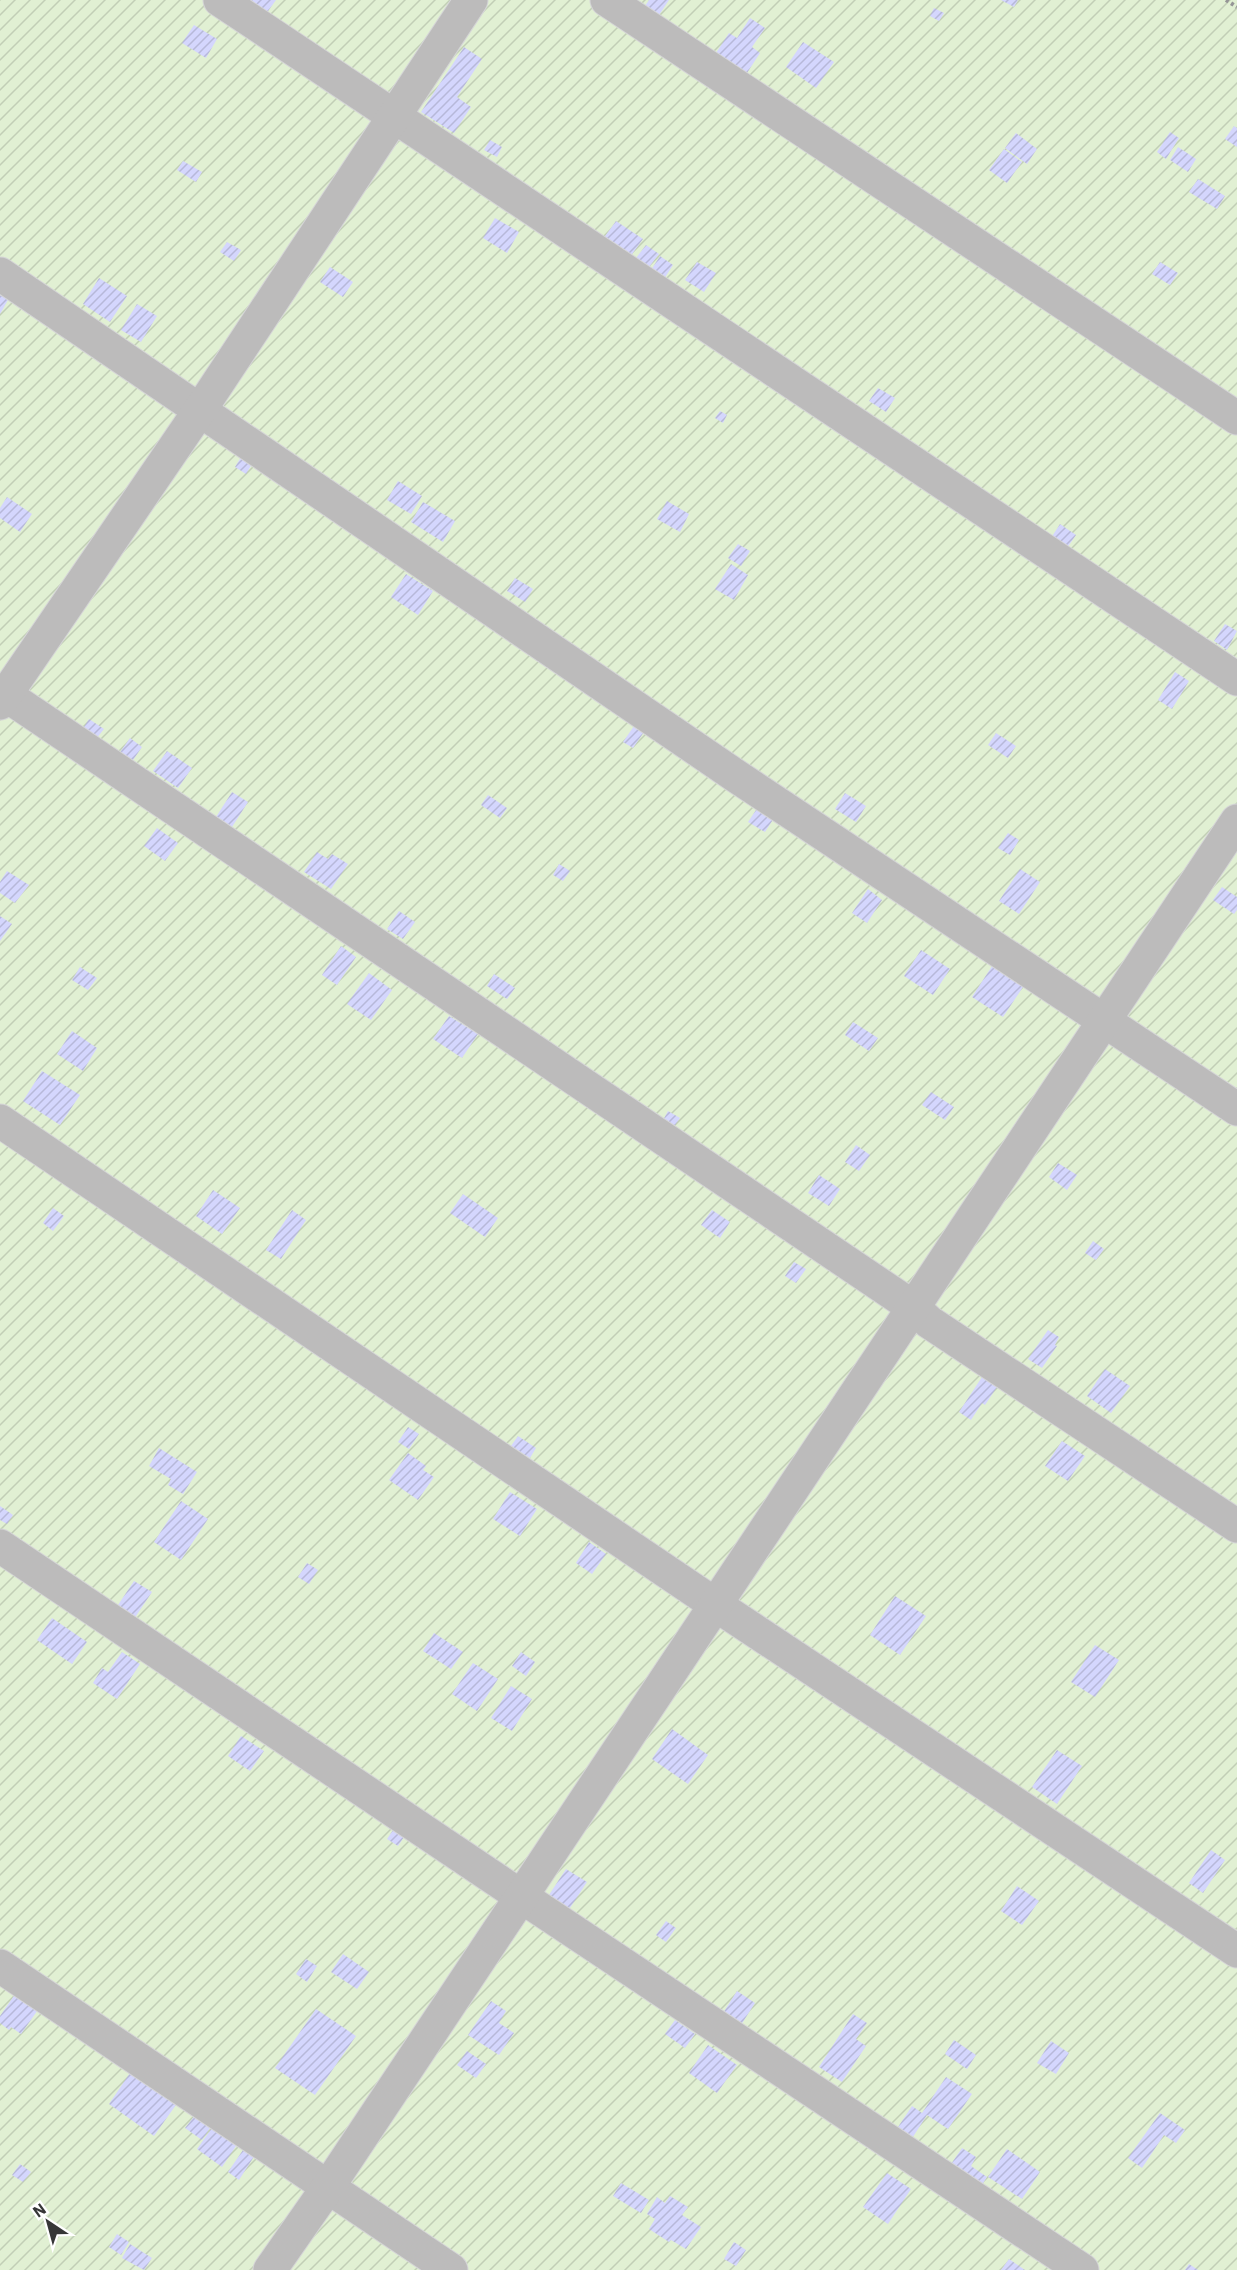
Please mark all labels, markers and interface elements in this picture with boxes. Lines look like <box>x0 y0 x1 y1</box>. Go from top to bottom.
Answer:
north arrow <box>18 2192 78 2252</box>
text: N <box>29 2198 50 2221</box>

